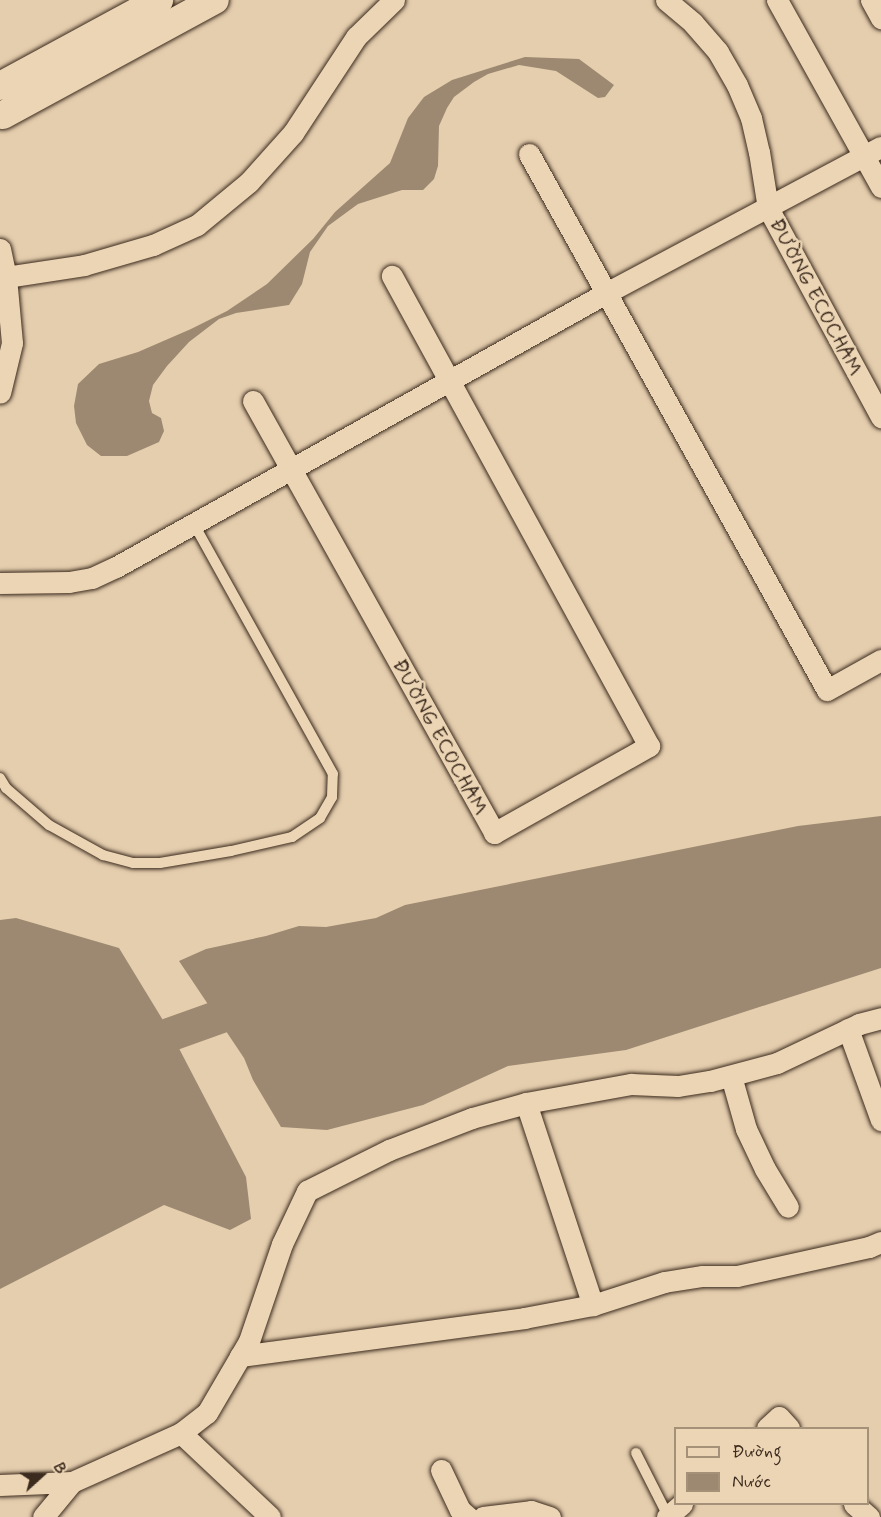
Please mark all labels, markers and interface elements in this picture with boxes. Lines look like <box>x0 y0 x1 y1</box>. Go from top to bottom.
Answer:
street label: ĐƯỜNG ECOCHAM <box>763 213 869 381</box>
street label: ĐƯỜNG ECOCHAM <box>386 653 494 821</box>
legend <box>674 1427 869 1505</box>
text: Đường <box>732 1440 782 1464</box>
north arrow <box>12 1445 72 1505</box>
text: B <box>48 1460 71 1477</box>
text: Nước <box>732 1470 771 1494</box>

